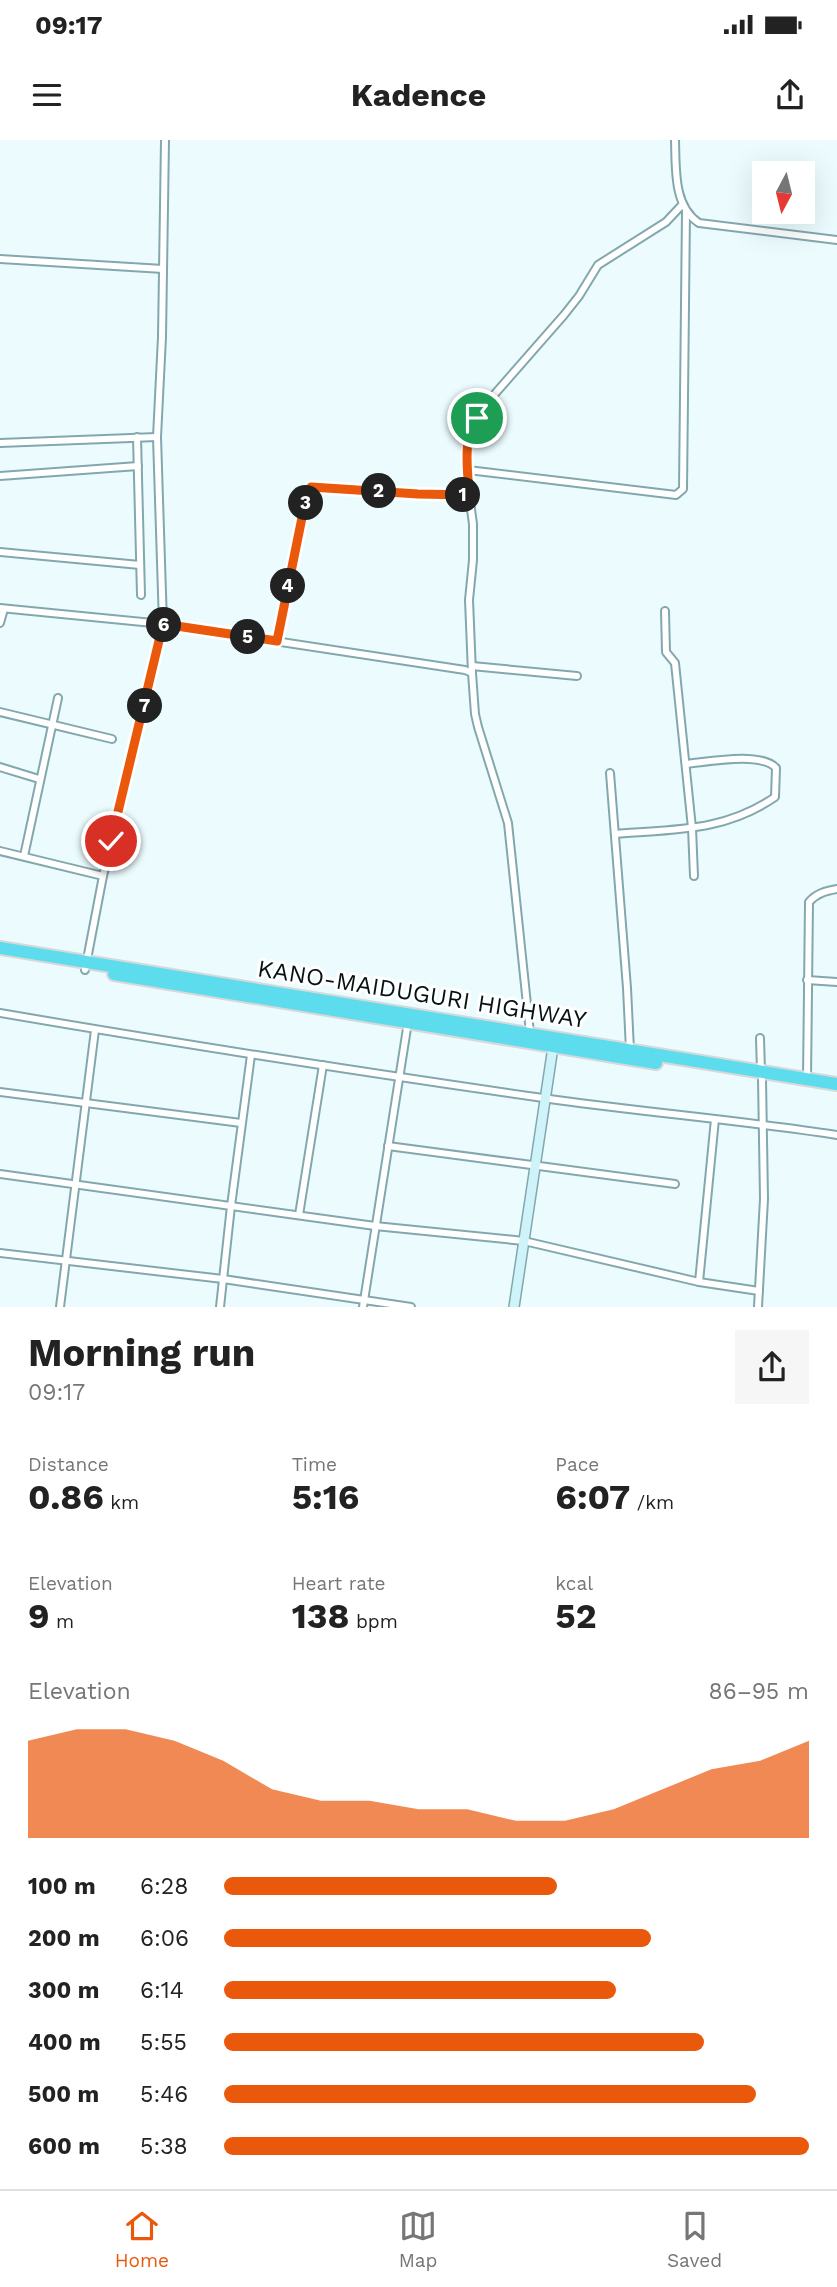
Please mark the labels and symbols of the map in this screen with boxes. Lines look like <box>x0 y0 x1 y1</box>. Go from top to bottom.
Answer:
north arrow <box>752 161 816 224</box>
pin <box>447 388 507 448</box>
pin: 2 <box>362 474 396 508</box>
pin: 1 <box>446 478 480 512</box>
pin: 3 <box>288 486 324 520</box>
pin: 4 <box>270 568 306 604</box>
pin: 6 <box>146 608 182 643</box>
pin: 5 <box>230 620 266 654</box>
pin: 7 <box>128 688 162 724</box>
pin <box>81 811 141 871</box>
street label: KANO-MAIDUGURI HIGHWAY <box>256 954 589 1034</box>

